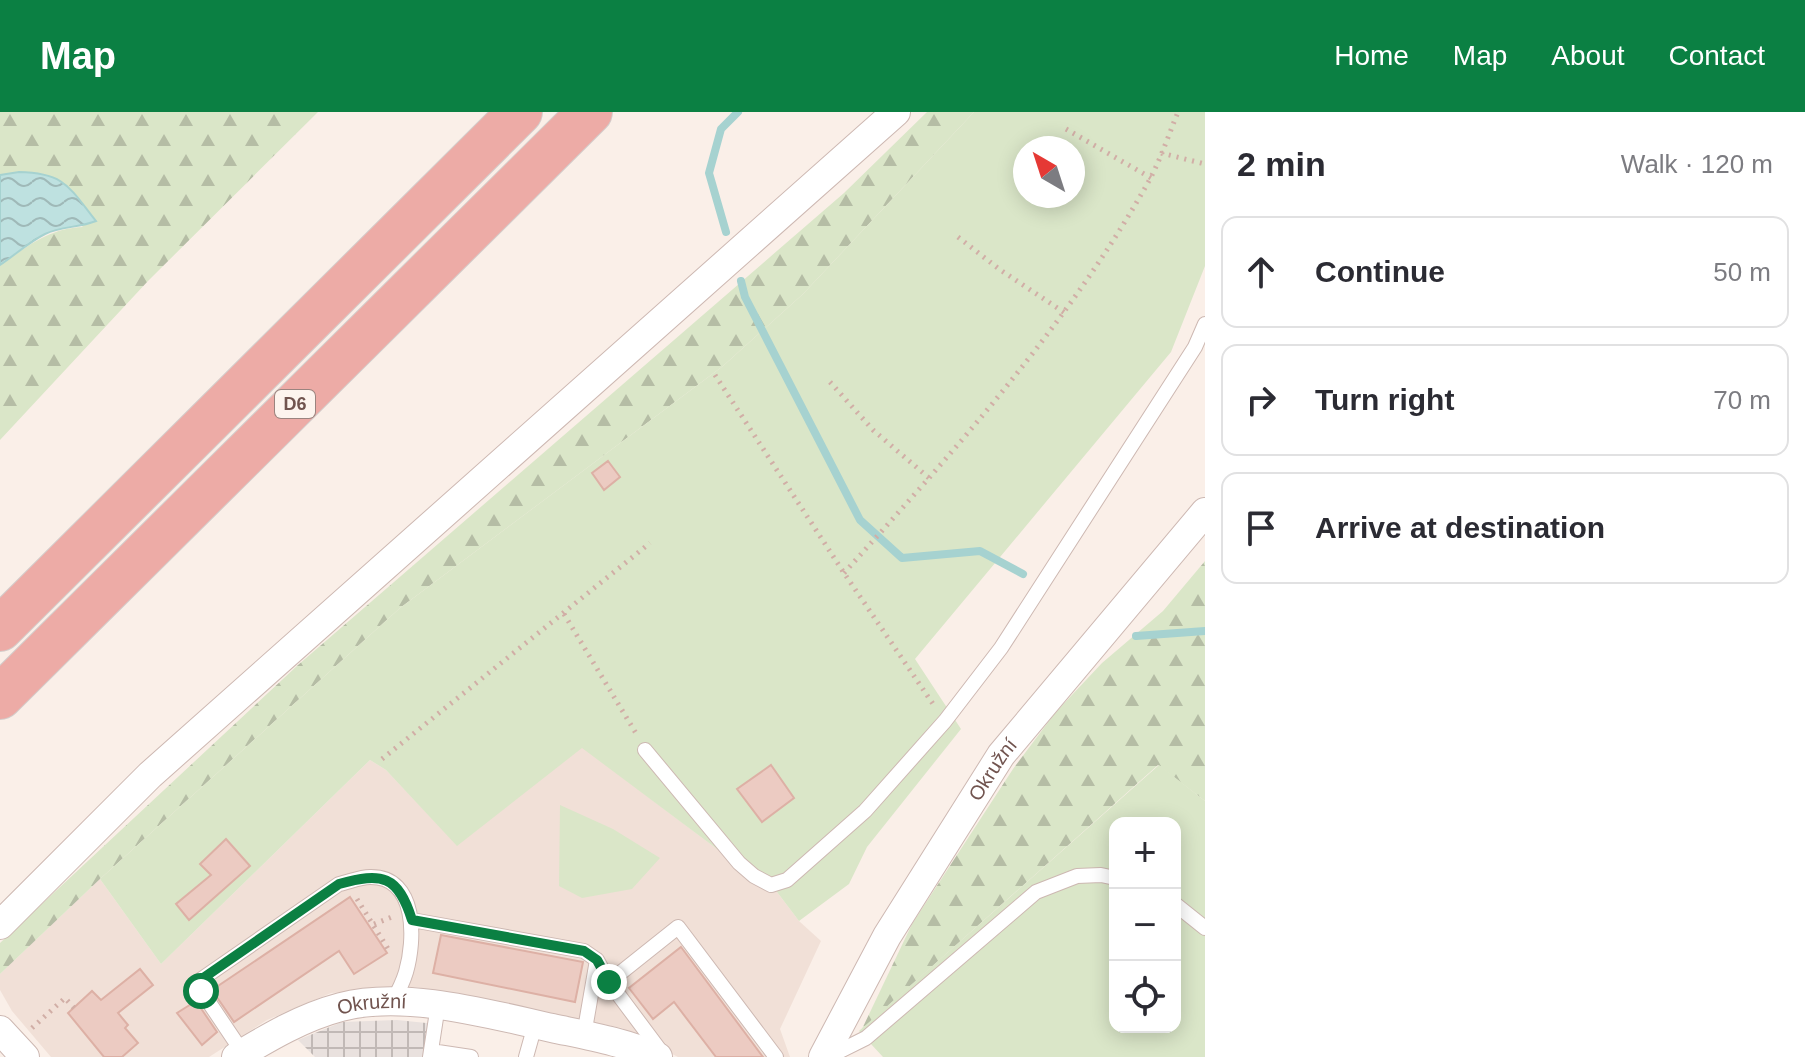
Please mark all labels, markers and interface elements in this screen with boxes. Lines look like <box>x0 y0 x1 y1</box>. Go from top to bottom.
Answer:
text: Map <box>40 35 116 77</box>
text: Home <box>1334 40 1409 71</box>
text: Map <box>1453 40 1507 71</box>
text: About <box>1551 40 1625 71</box>
text: Contact <box>1669 40 1765 71</box>
north arrow <box>1013 136 1085 208</box>
text: 2 min <box>1237 145 1326 183</box>
text: Walk · 120 m <box>1621 149 1773 179</box>
icon: ahead <box>1239 250 1283 294</box>
text: Continue <box>1315 255 1445 288</box>
text: 50 m <box>1713 257 1771 287</box>
icon: right <box>1239 378 1283 422</box>
text: Turn right <box>1315 383 1454 416</box>
text: 70 m <box>1713 385 1771 415</box>
road number: D6 <box>275 390 315 418</box>
icon: arrive <box>1239 506 1283 550</box>
text: Arrive at destination <box>1315 511 1605 544</box>
street label: Okružní <box>964 734 1021 805</box>
map controls <box>1109 817 1181 1033</box>
button: + <box>1109 817 1181 889</box>
button: − <box>1109 889 1181 961</box>
button: locate <box>1109 961 1181 1033</box>
route end <box>591 964 627 1000</box>
route start <box>183 973 219 1009</box>
street label: Okružní <box>335 990 408 1019</box>

